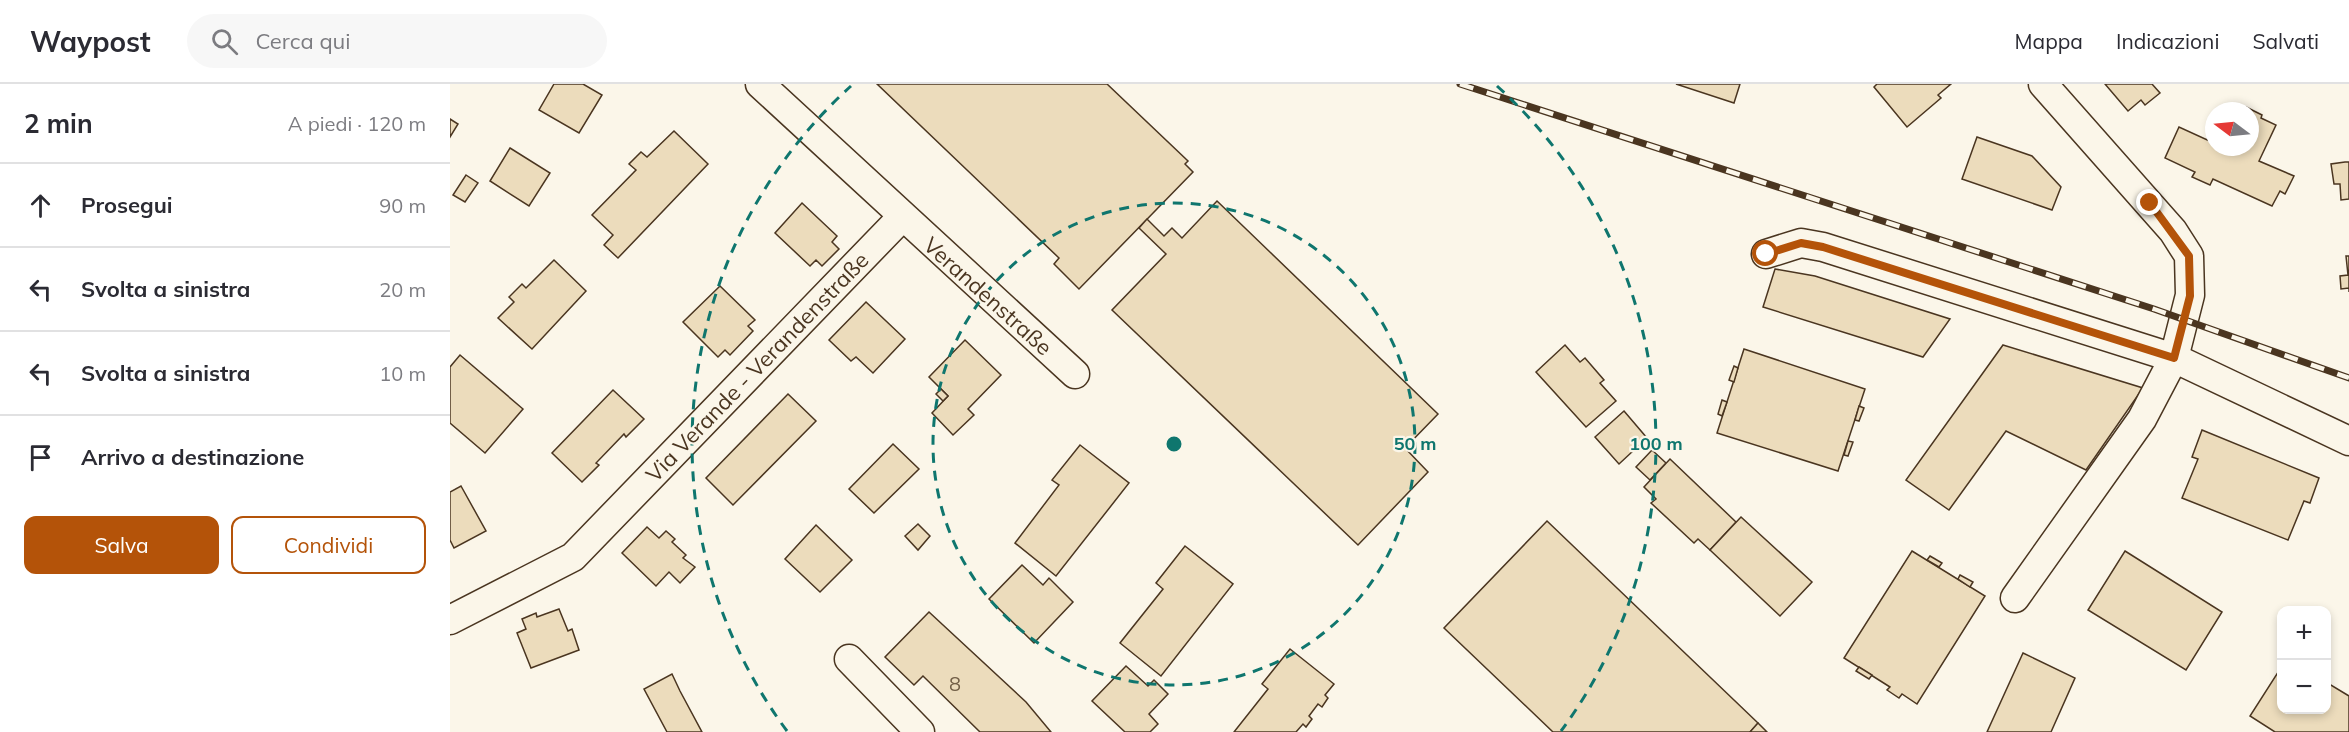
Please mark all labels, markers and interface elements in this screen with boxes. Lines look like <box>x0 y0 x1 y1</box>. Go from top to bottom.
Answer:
search box <box>187 14 607 68</box>
text: Waypost <box>30 24 151 59</box>
icon: search <box>208 25 241 58</box>
text: Cerca qui <box>256 27 351 55</box>
text: Mappa <box>2015 28 2083 54</box>
text: Indicazioni <box>2116 28 2219 54</box>
text: Salvati <box>2252 28 2319 54</box>
north arrow <box>2205 102 2259 156</box>
text: 2 min <box>24 107 93 140</box>
text: A piedi · 120 m <box>288 111 426 136</box>
icon: ahead <box>24 189 57 222</box>
route end <box>2136 189 2162 215</box>
text: Prosegui <box>81 191 173 219</box>
text: 90 m <box>379 193 426 218</box>
street label: Verandenstraße <box>918 231 1058 361</box>
route start <box>1752 240 1778 266</box>
street label: Via Verande - Verandenstraße <box>640 246 874 488</box>
icon: left <box>24 273 57 306</box>
text: Svolta a sinistra <box>81 275 250 303</box>
text: 20 m <box>379 277 426 302</box>
icon: left <box>24 357 57 390</box>
text: Svolta a sinistra <box>81 359 250 387</box>
text: 10 m <box>379 361 426 386</box>
text: 50 m <box>1394 432 1436 455</box>
text: 100 m <box>1629 432 1683 455</box>
centre of rings <box>1164 434 1184 454</box>
icon: arrive <box>24 441 57 474</box>
text: Arrivo a destinazione <box>81 443 304 471</box>
button: Salva <box>24 516 219 574</box>
button: Condividi <box>231 516 426 574</box>
map controls <box>2277 606 2331 714</box>
button: + <box>2277 606 2331 660</box>
button: − <box>2277 660 2331 714</box>
house number: 8 <box>949 671 961 696</box>

